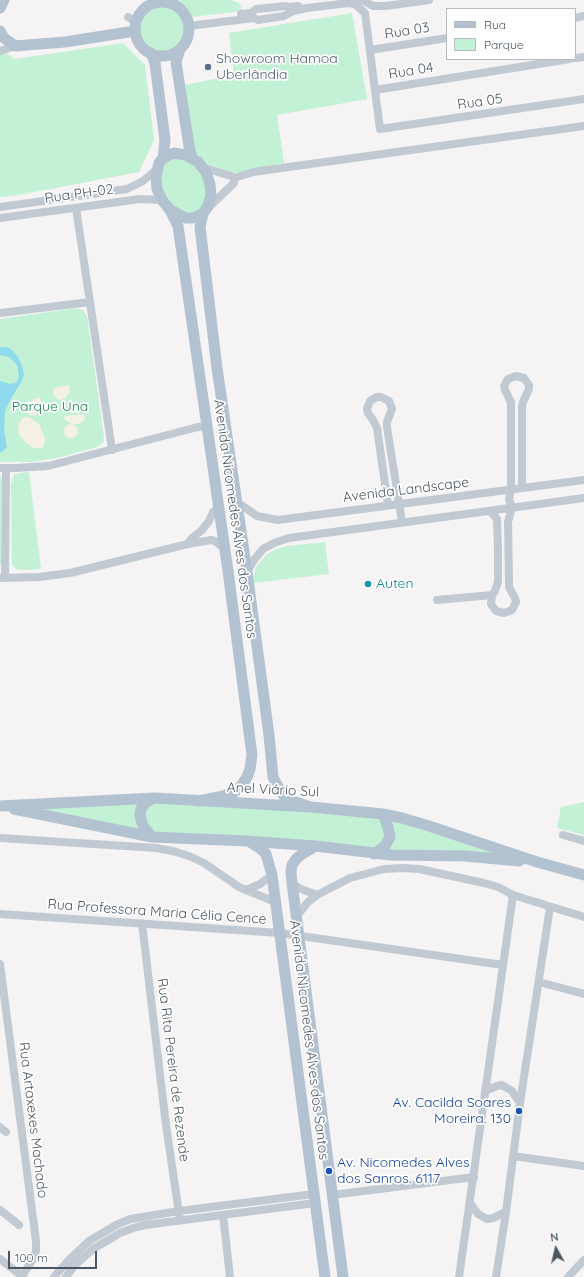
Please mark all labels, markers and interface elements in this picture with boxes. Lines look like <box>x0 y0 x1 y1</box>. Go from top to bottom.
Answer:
legend <box>446 8 576 60</box>
text: Rua <box>484 17 506 32</box>
street label: Rua 03 <box>383 19 431 43</box>
text: Parque <box>484 37 524 52</box>
place label: Showroom Hamoa Uberlândia <box>216 51 338 84</box>
street label: Rua 04 <box>387 59 435 83</box>
marker: Showroom Hamoa Uberlândia <box>203 62 213 72</box>
street label: Rua 05 <box>456 91 504 113</box>
street label: Rua PH-02 <box>43 181 115 207</box>
street label: Avenida Nicomedes Alves dos Santos <box>210 398 260 640</box>
park label: Parque Una <box>12 399 88 415</box>
street label: Avenida Landscape <box>342 474 470 506</box>
place label: Auten <box>376 576 414 592</box>
marker: Auten <box>363 579 373 589</box>
street label: Anel Viário Sul <box>226 779 320 801</box>
street label: Rua Professora Maria Célia Cence <box>47 896 267 928</box>
street label: Avenida Nicomedes Alves dos Santos <box>286 919 332 1161</box>
street label: Rua Rita Pereira de Rezende <box>153 977 193 1163</box>
street label: Rua Artaxexes Machado <box>15 1041 51 1199</box>
place label: Av. Cacilda Soares Moreira. 130 <box>392 1095 511 1128</box>
marker: Av. Cacilda Soares Moreira. 130 <box>514 1106 524 1116</box>
place label: Av. Nicomedes Alves dos Sanros. 6117 <box>337 1155 470 1188</box>
marker: Av. Nicomedes Alves dos Sanros. 6117 <box>324 1166 334 1176</box>
north arrow <box>536 1229 576 1269</box>
text: N <box>549 1230 559 1245</box>
scale bar <box>10 1243 99 1269</box>
text: 100 m <box>15 1250 48 1265</box>

